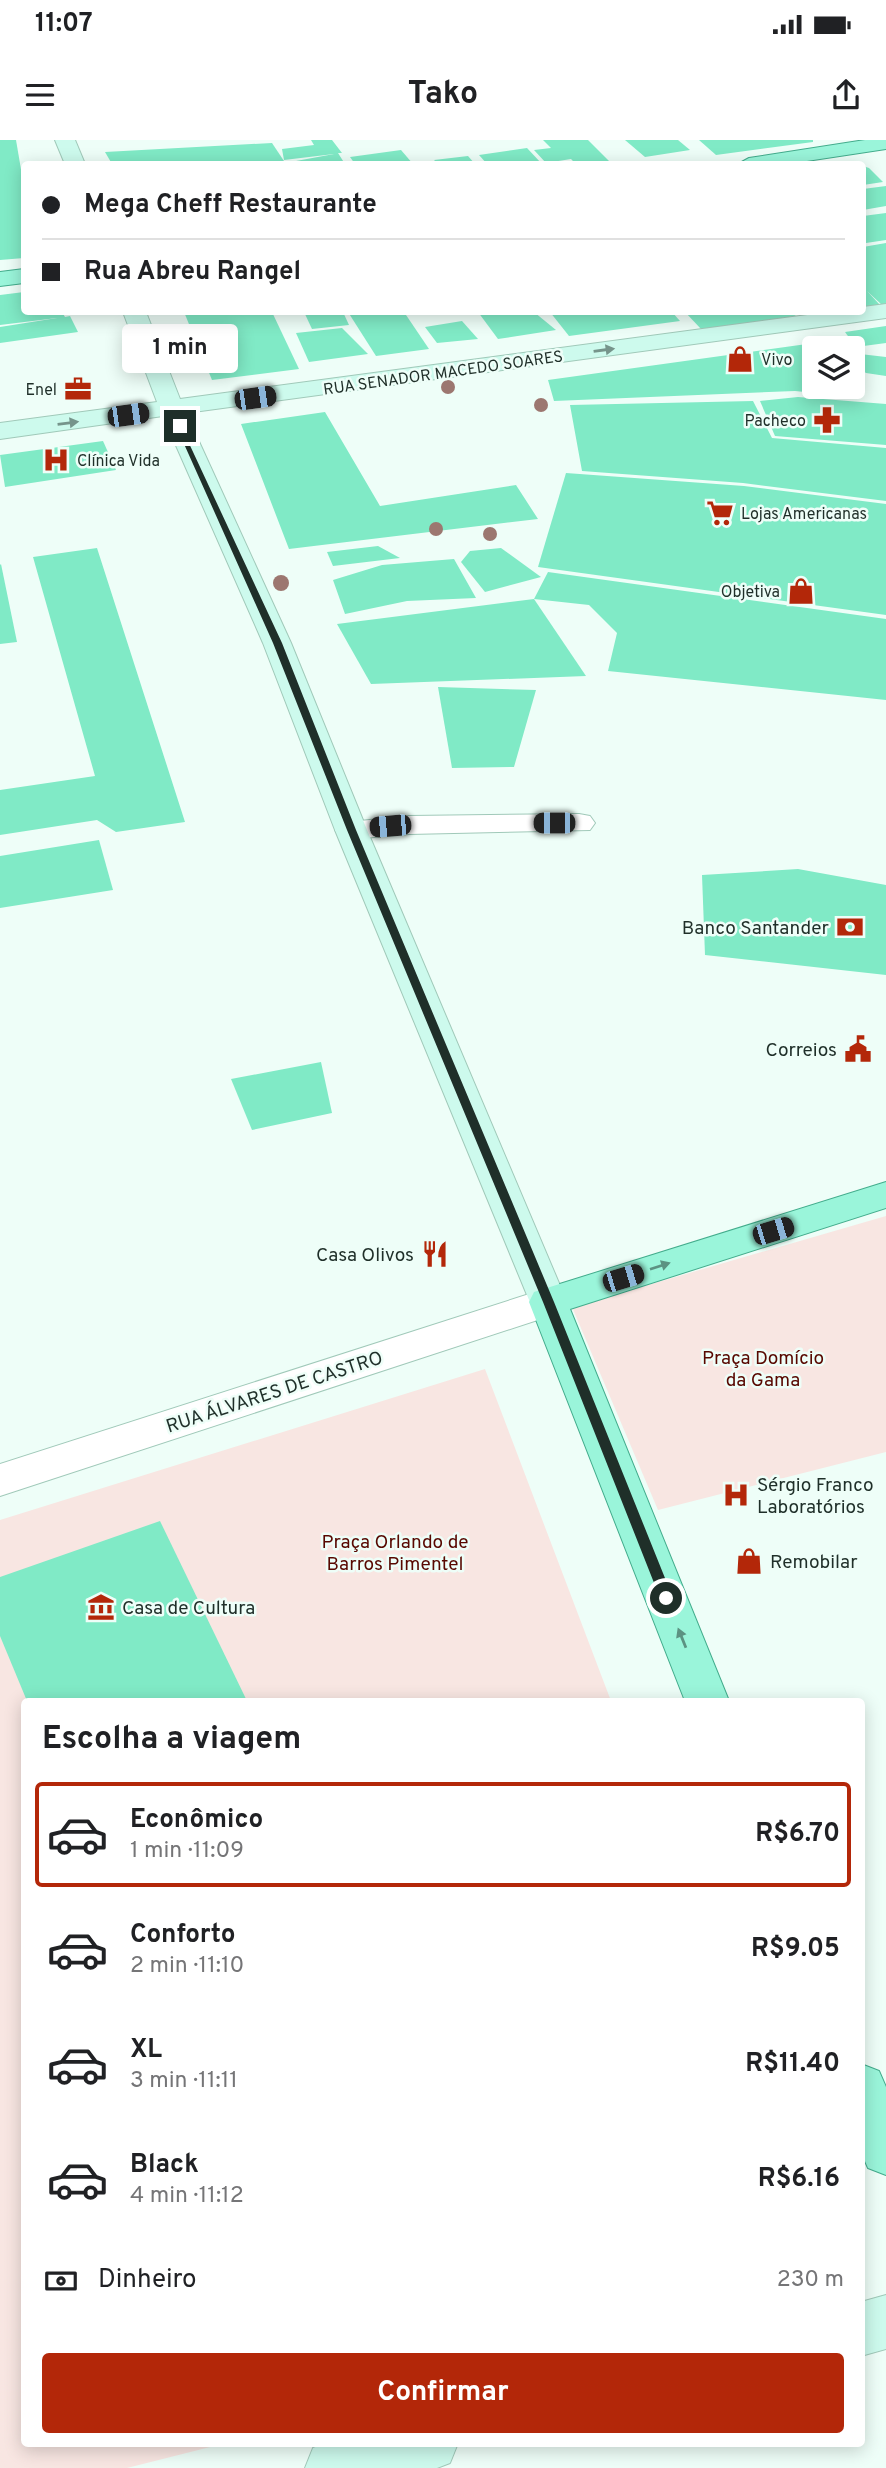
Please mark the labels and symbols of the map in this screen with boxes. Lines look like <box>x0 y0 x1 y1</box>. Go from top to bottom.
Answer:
callout: 1 min <box>122 324 238 373</box>
one-way arrow <box>593 344 615 355</box>
shop icon: Vivo <box>725 344 755 374</box>
street label: RUA SENADOR MACEDO SOARES <box>322 347 564 401</box>
place label: Vivo <box>761 351 793 371</box>
office icon: Enel <box>63 374 93 404</box>
place label: Enel <box>25 381 57 401</box>
car <box>233 385 278 411</box>
car <box>106 402 151 428</box>
pharmacy icon: Pacheco <box>812 405 842 435</box>
route end <box>164 410 196 442</box>
place label: Pacheco <box>744 412 806 432</box>
one-way arrow <box>57 417 79 428</box>
hospital icon: Clínica Vida <box>41 445 71 475</box>
place label: Clínica Vida <box>77 452 160 472</box>
supermarket icon: Lojas Americanas <box>705 498 735 528</box>
place label: Lojas Americanas <box>741 505 867 525</box>
shop icon: Objetiva <box>786 576 816 606</box>
place label: Objetiva <box>721 583 780 603</box>
car <box>534 813 576 834</box>
car <box>369 814 412 838</box>
bank icon: Banco Santander <box>835 912 865 942</box>
place label: Banco Santander <box>682 917 830 941</box>
public building icon: Correios <box>843 1034 873 1064</box>
place label: Correios <box>766 1039 837 1063</box>
car <box>750 1215 797 1247</box>
restaurant icon: Casa Olivos <box>420 1239 450 1269</box>
place label: Casa Olivos <box>316 1244 414 1268</box>
one-way arrow <box>650 1261 671 1271</box>
car <box>600 1262 647 1294</box>
street label: RUA ÁLVARES DE CASTRO <box>163 1346 386 1439</box>
park label: Praça Domício da Gama <box>702 1347 824 1393</box>
place label: Sérgio Franco Laboratórios <box>757 1474 874 1520</box>
hospital icon: Sérgio Franco Laboratórios <box>721 1480 751 1510</box>
park label: Praça Orlando de Barros Pimentel <box>321 1531 469 1577</box>
shop icon: Remobilar <box>734 1546 764 1576</box>
place label: Remobilar <box>770 1551 858 1575</box>
route start <box>650 1582 682 1614</box>
museum icon: Casa de Cultura <box>86 1592 116 1622</box>
place label: Casa de Cultura <box>122 1597 255 1621</box>
one-way arrow <box>676 1627 687 1648</box>

